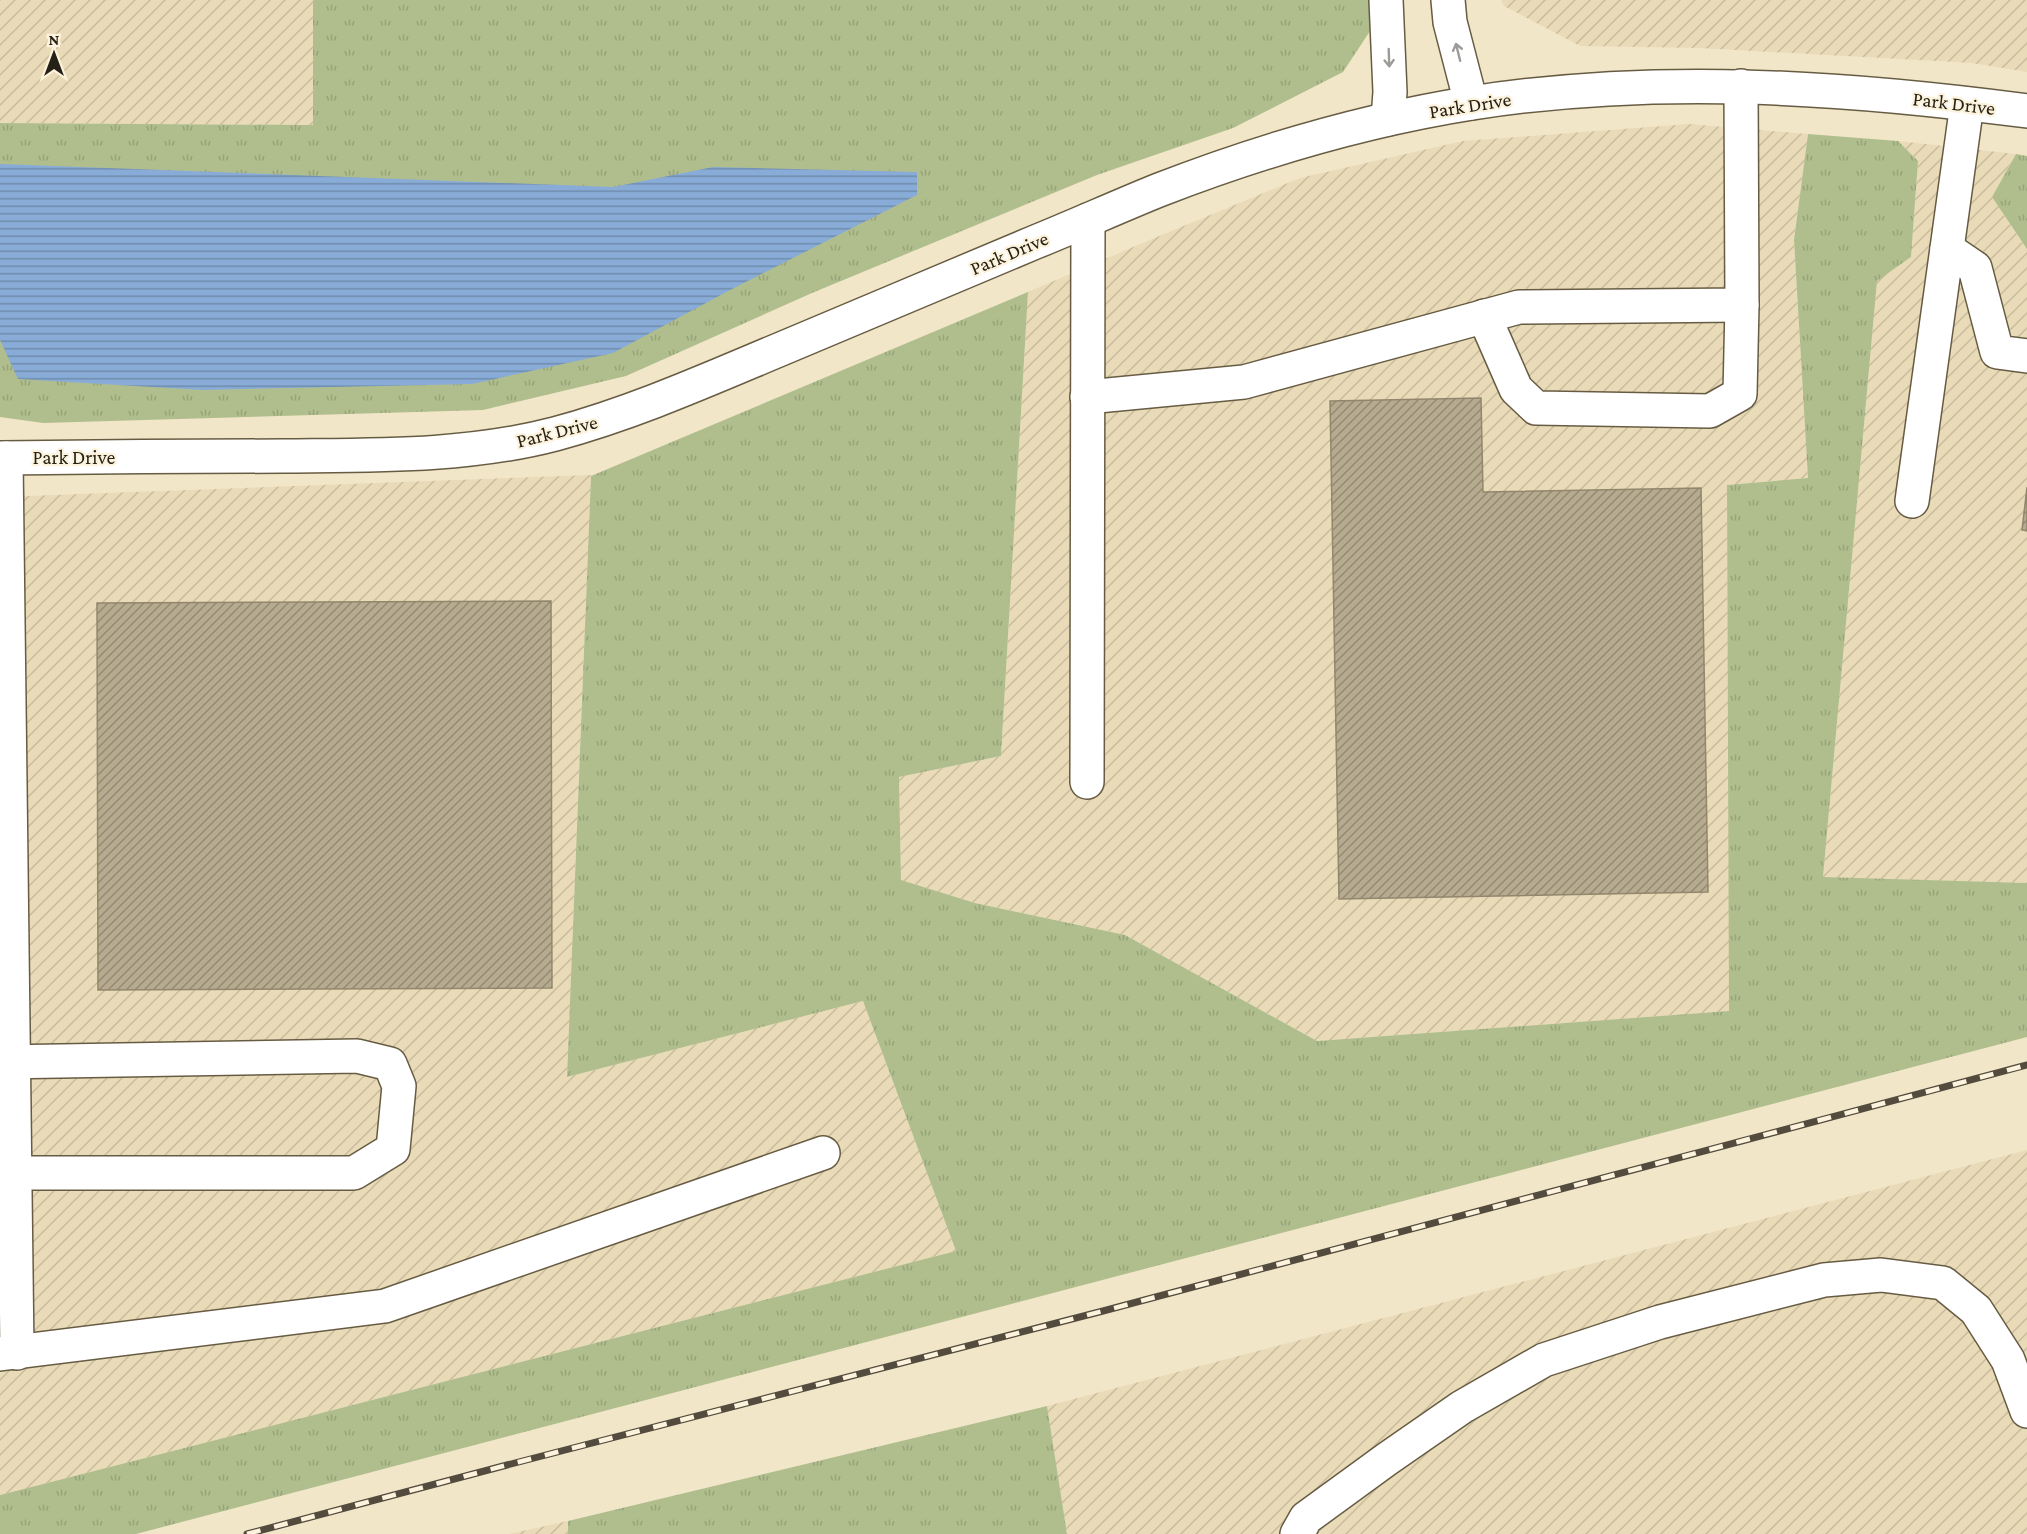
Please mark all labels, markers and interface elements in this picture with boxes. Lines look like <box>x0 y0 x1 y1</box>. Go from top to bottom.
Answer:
north arrow <box>24 24 84 84</box>
text: N <box>49 31 60 48</box>
one-way arrow <box>1452 43 1463 62</box>
one-way arrow <box>1383 48 1394 68</box>
street label: Park Drive <box>1912 87 1997 119</box>
street label: Park Drive <box>1427 88 1513 122</box>
street label: Park Drive <box>967 227 1052 279</box>
street label: Park Drive <box>514 410 600 452</box>
street label: Park Drive <box>33 446 116 468</box>

